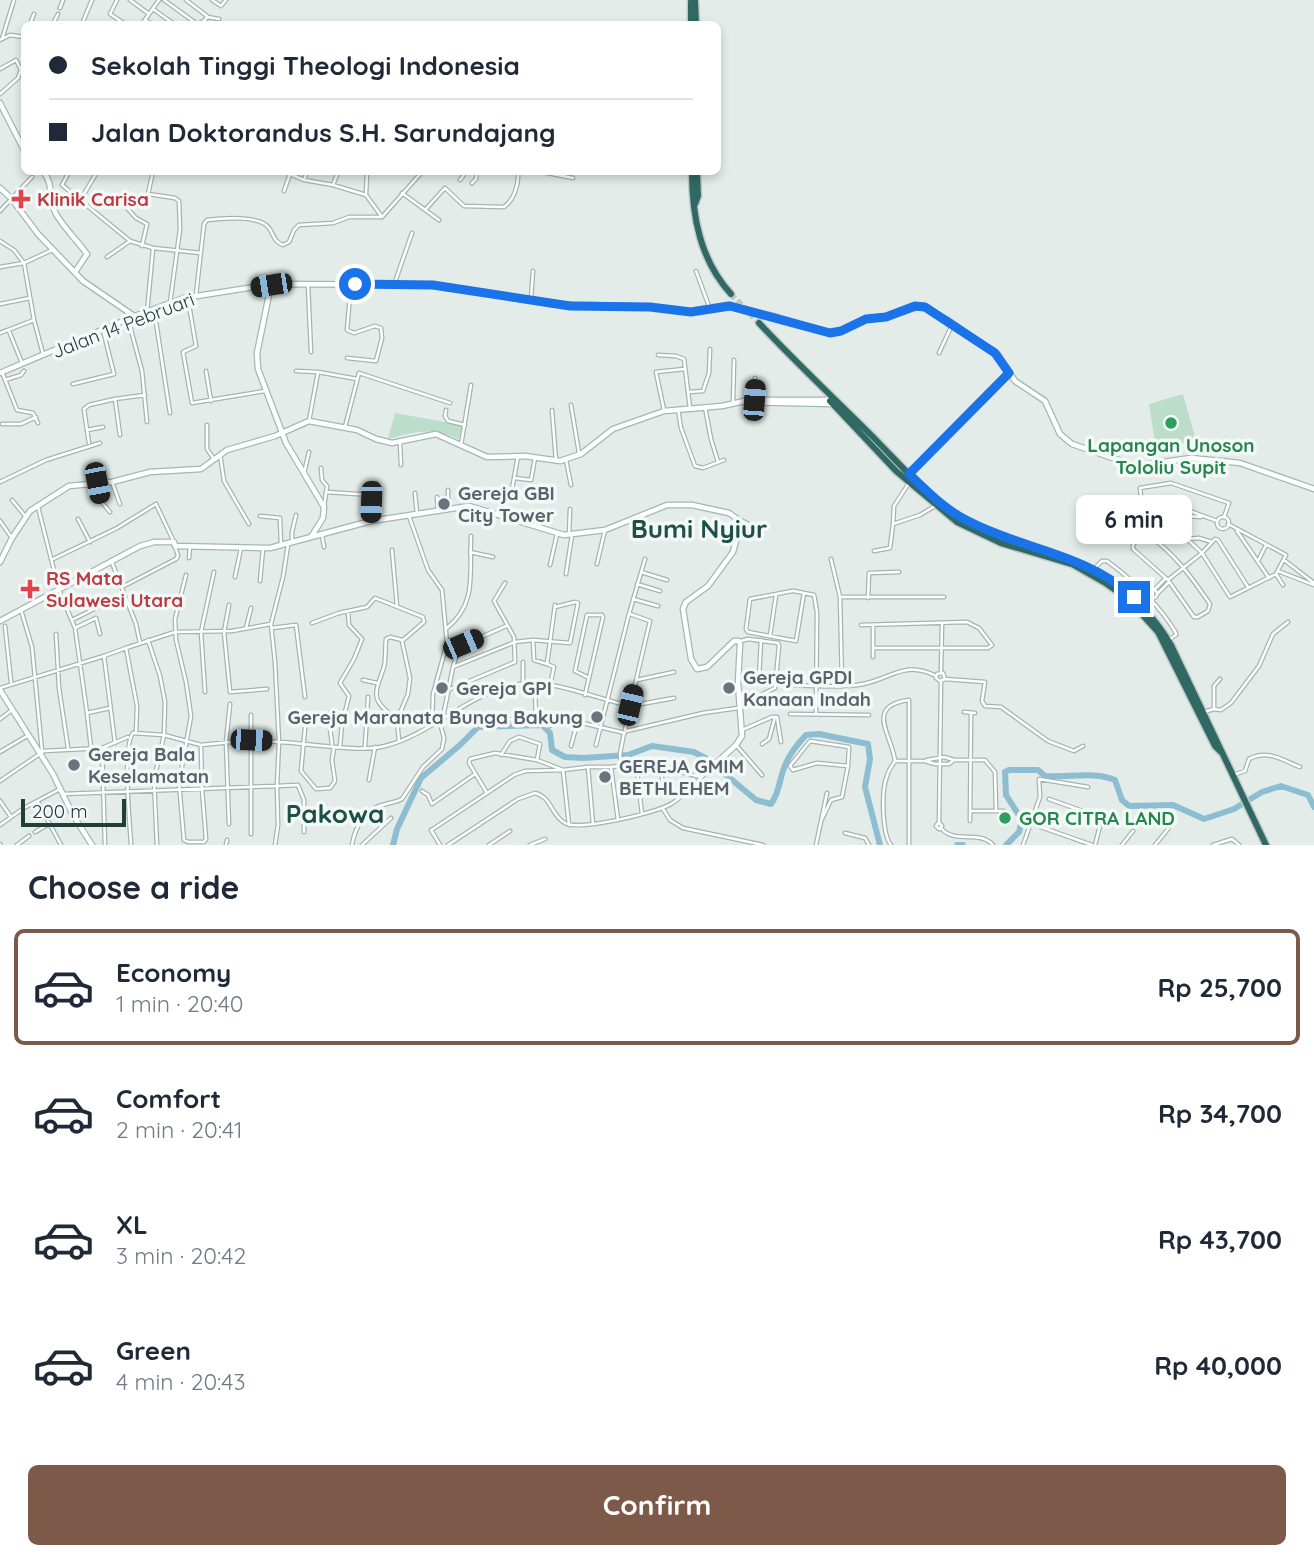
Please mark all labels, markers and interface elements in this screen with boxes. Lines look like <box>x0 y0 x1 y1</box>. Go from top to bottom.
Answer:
text: Sekolah Tinggi Theologi Indonesia <box>91 49 520 82</box>
text: Jalan Doktorandus S.H. Sarundajang <box>91 116 556 149</box>
place label: Klinik Carisa <box>37 187 149 211</box>
marker: Klinik Carisa <box>11 189 31 209</box>
route start <box>339 268 371 300</box>
car <box>249 271 294 299</box>
street label: Jalan 14 Pebruari <box>48 287 198 363</box>
car <box>743 378 766 422</box>
marker: Lapangan Unoson Tololiu Supit <box>1163 415 1179 431</box>
place label: Lapangan Unoson Tololiu Supit <box>1087 433 1255 479</box>
car <box>83 460 112 506</box>
car <box>360 481 383 523</box>
place label: Gereja GBI City Tower <box>458 481 555 527</box>
marker: Gereja GBI City Tower <box>436 496 452 512</box>
callout: 6 min <box>1076 496 1192 544</box>
text: 6 min <box>1104 505 1164 534</box>
district label: Bumi Nyiur <box>631 512 767 545</box>
place label: RS Mata Sulawesi Utara <box>46 566 183 612</box>
marker: RS Mata Sulawesi Utara <box>20 579 40 599</box>
route end <box>1118 581 1150 613</box>
car <box>440 626 487 662</box>
place label: Gereja GPDI Kanaan Indah <box>743 665 871 711</box>
place label: Gereja GPI <box>456 676 552 700</box>
marker: Gereja GPI <box>434 680 450 696</box>
marker: Gereja GPDI Kanaan Indah <box>721 680 737 696</box>
car <box>616 682 645 728</box>
place label: Gereja Maranata Bunga Bakung <box>287 705 583 729</box>
marker: Gereja Maranata Bunga Bakung <box>589 709 605 725</box>
car <box>230 729 273 751</box>
place label: Gereja Bala Keselamatan <box>88 742 209 788</box>
place label: GEREJA GMIM BETHLEHEM <box>619 754 744 800</box>
marker: Gereja Bala Keselamatan <box>66 757 82 773</box>
marker: GEREJA GMIM BETHLEHEM <box>597 769 613 785</box>
scale bar <box>21 796 126 828</box>
district label: Pakowa <box>286 797 384 830</box>
text: 200 m <box>32 799 88 823</box>
place label: GOR CITRA LAND <box>1019 806 1175 830</box>
marker: GOR CITRA LAND <box>997 810 1013 826</box>
text: Choose a ride <box>28 867 240 907</box>
icon: car <box>32 956 95 1019</box>
text: Economy <box>116 956 231 989</box>
text: Rp 25,700 <box>1157 971 1282 1004</box>
text: 1 min · 20:40 <box>116 989 244 1018</box>
icon: car <box>32 1082 95 1145</box>
text: Comfort <box>116 1082 221 1115</box>
text: Rp 34,700 <box>1158 1097 1282 1130</box>
text: 2 min · 20:41 <box>116 1115 242 1144</box>
icon: car <box>32 1208 95 1271</box>
text: XL <box>116 1208 148 1241</box>
text: Rp 43,700 <box>1158 1223 1282 1256</box>
text: 3 min · 20:42 <box>116 1241 246 1270</box>
icon: car <box>32 1334 95 1397</box>
text: Green <box>116 1334 191 1367</box>
text: Rp 40,000 <box>1154 1349 1282 1382</box>
text: 4 min · 20:43 <box>116 1367 246 1396</box>
button: Confirm <box>28 1465 1286 1545</box>

